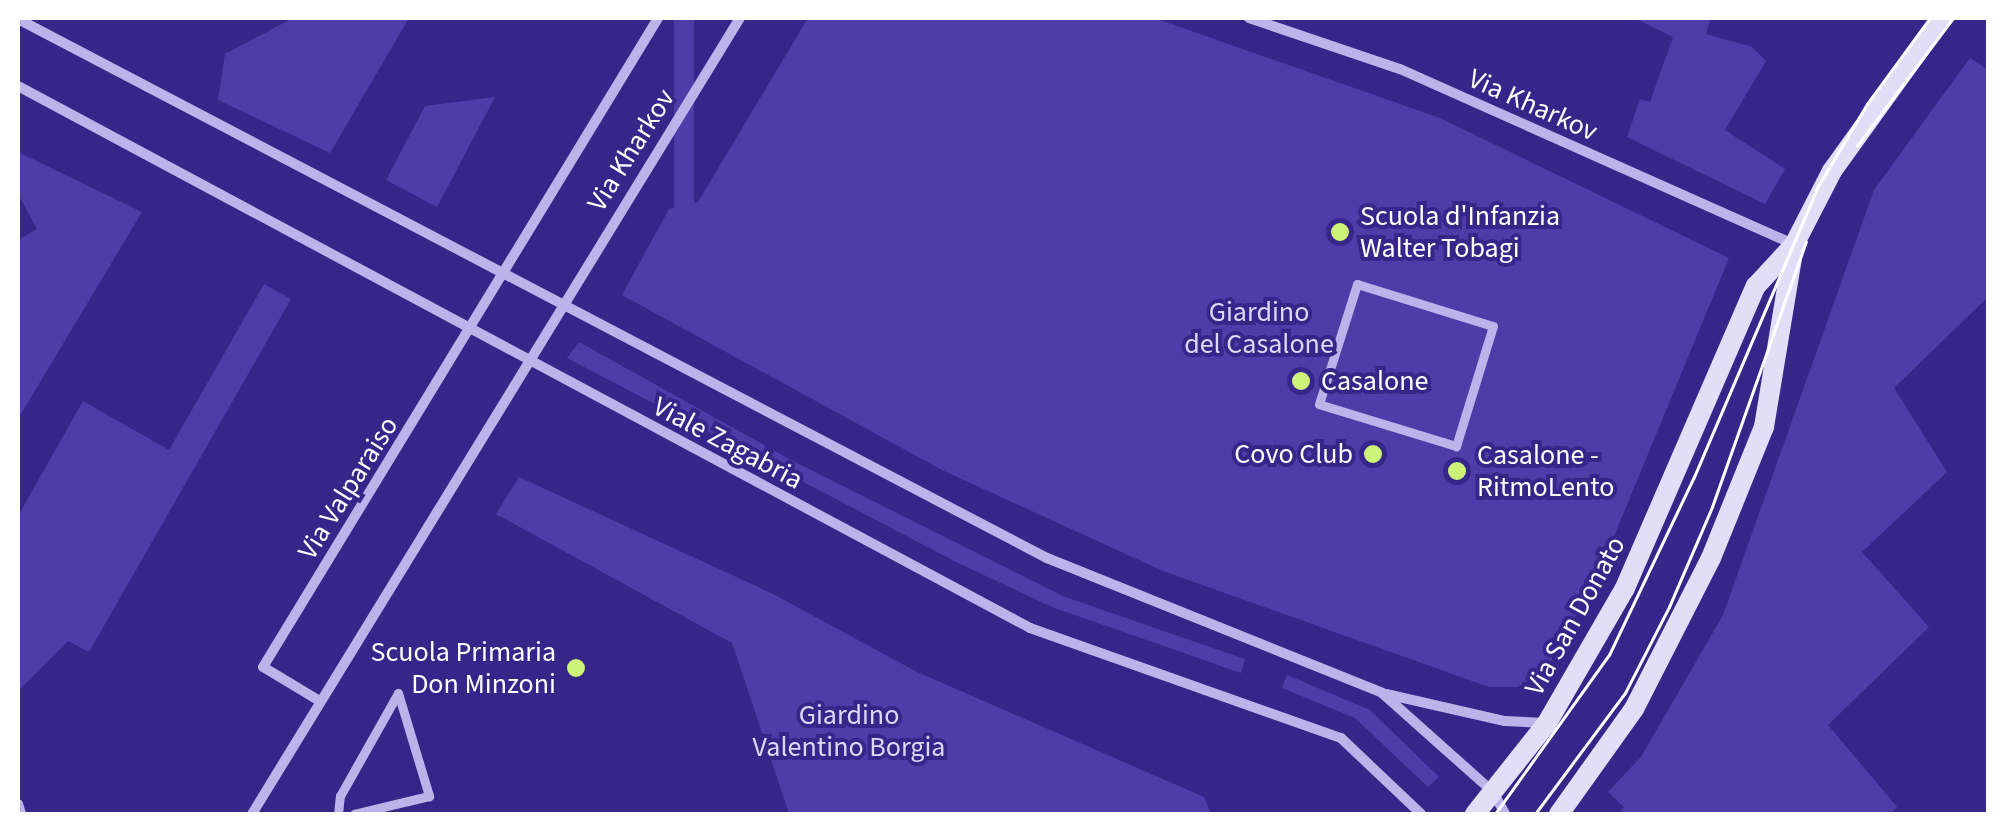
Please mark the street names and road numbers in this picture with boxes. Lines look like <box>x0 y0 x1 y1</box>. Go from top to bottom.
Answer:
street label: Via Kharkov <box>1463 62 1603 148</box>
street label: Via Kharkov <box>580 83 682 217</box>
street label: Viale Zagabria <box>647 389 809 497</box>
street label: Via Valparaiso <box>291 410 405 566</box>
street label: Via San Donato <box>1517 531 1633 701</box>

